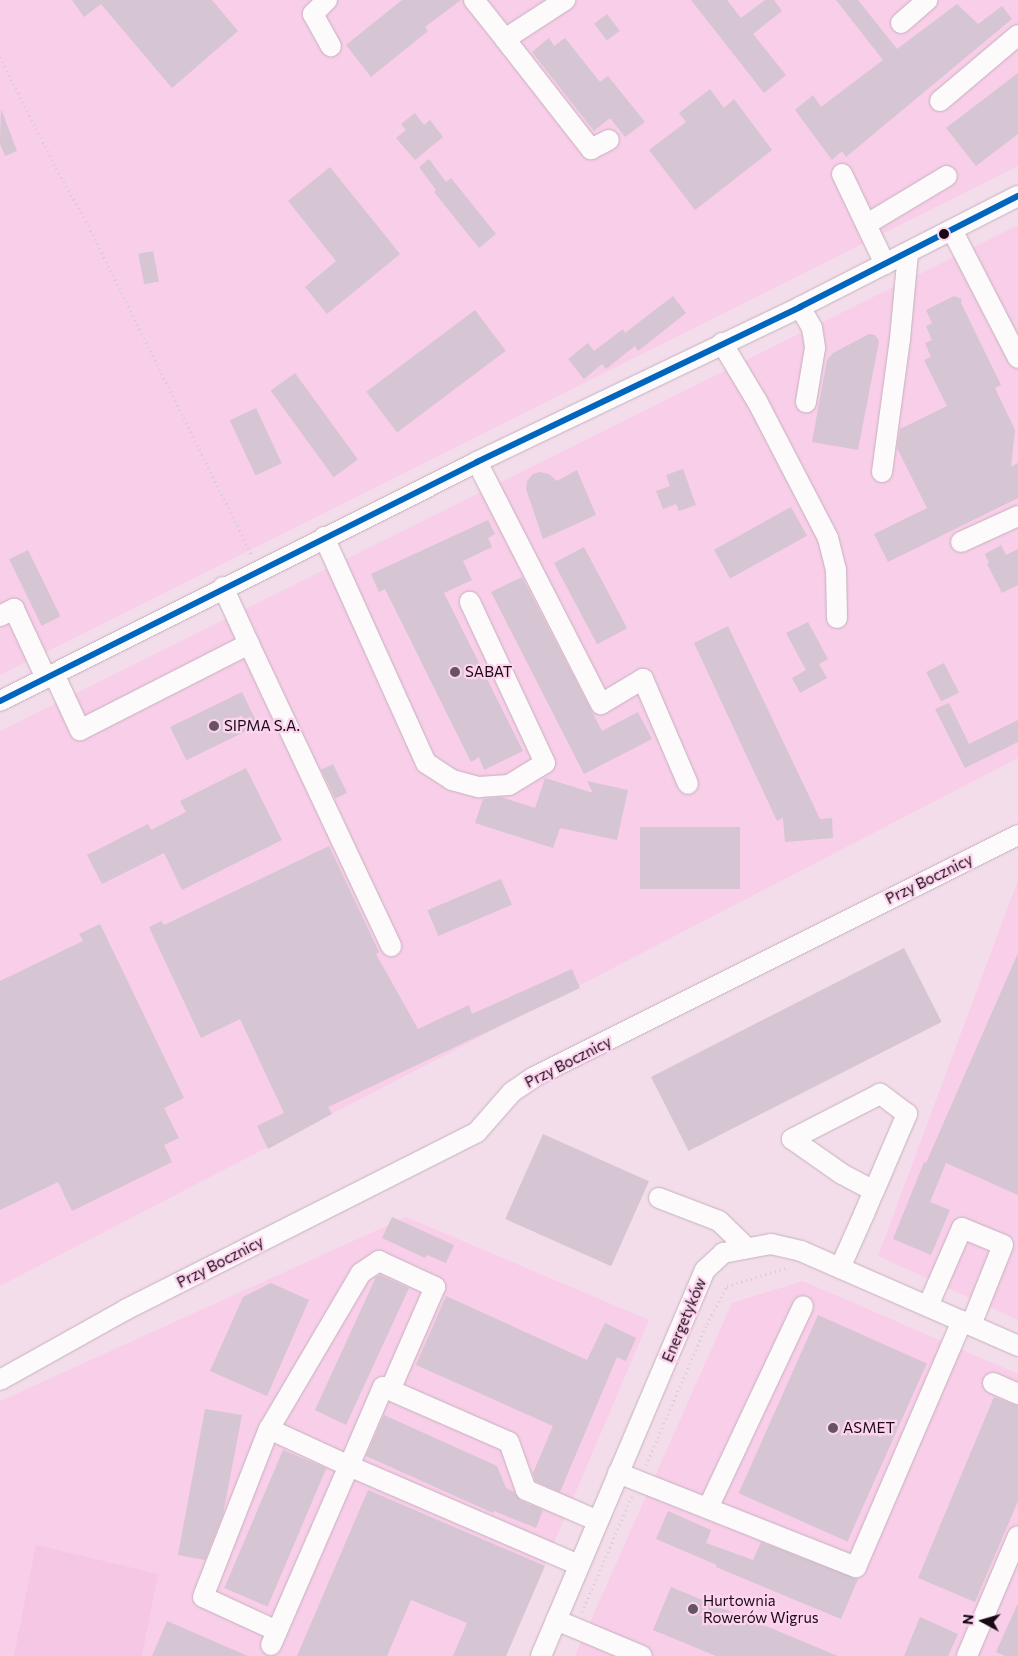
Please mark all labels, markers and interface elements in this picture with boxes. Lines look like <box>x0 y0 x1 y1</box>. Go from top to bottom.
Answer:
unlabelled marker <box>939 229 949 239</box>
place label: SABAT <box>465 663 512 681</box>
marker: SABAT <box>449 666 461 678</box>
place label: SIPMA S.A. <box>224 717 300 735</box>
marker: SIPMA S.A. <box>208 720 220 732</box>
street label: Przy Bocznicy <box>883 850 975 908</box>
street label: Przy Bocznicy <box>522 1032 614 1092</box>
street label: Przy Bocznicy <box>174 1232 266 1292</box>
street label: Energetyków <box>658 1275 710 1365</box>
place label: ASMET <box>843 1419 895 1437</box>
marker: ASMET <box>827 1422 839 1434</box>
place label: Hurtownia Rowerów Wigrus <box>703 1591 819 1626</box>
north arrow <box>958 1596 1008 1646</box>
marker: Hurtownia Rowerów Wigrus <box>687 1603 699 1615</box>
text: N <box>959 1613 977 1625</box>

